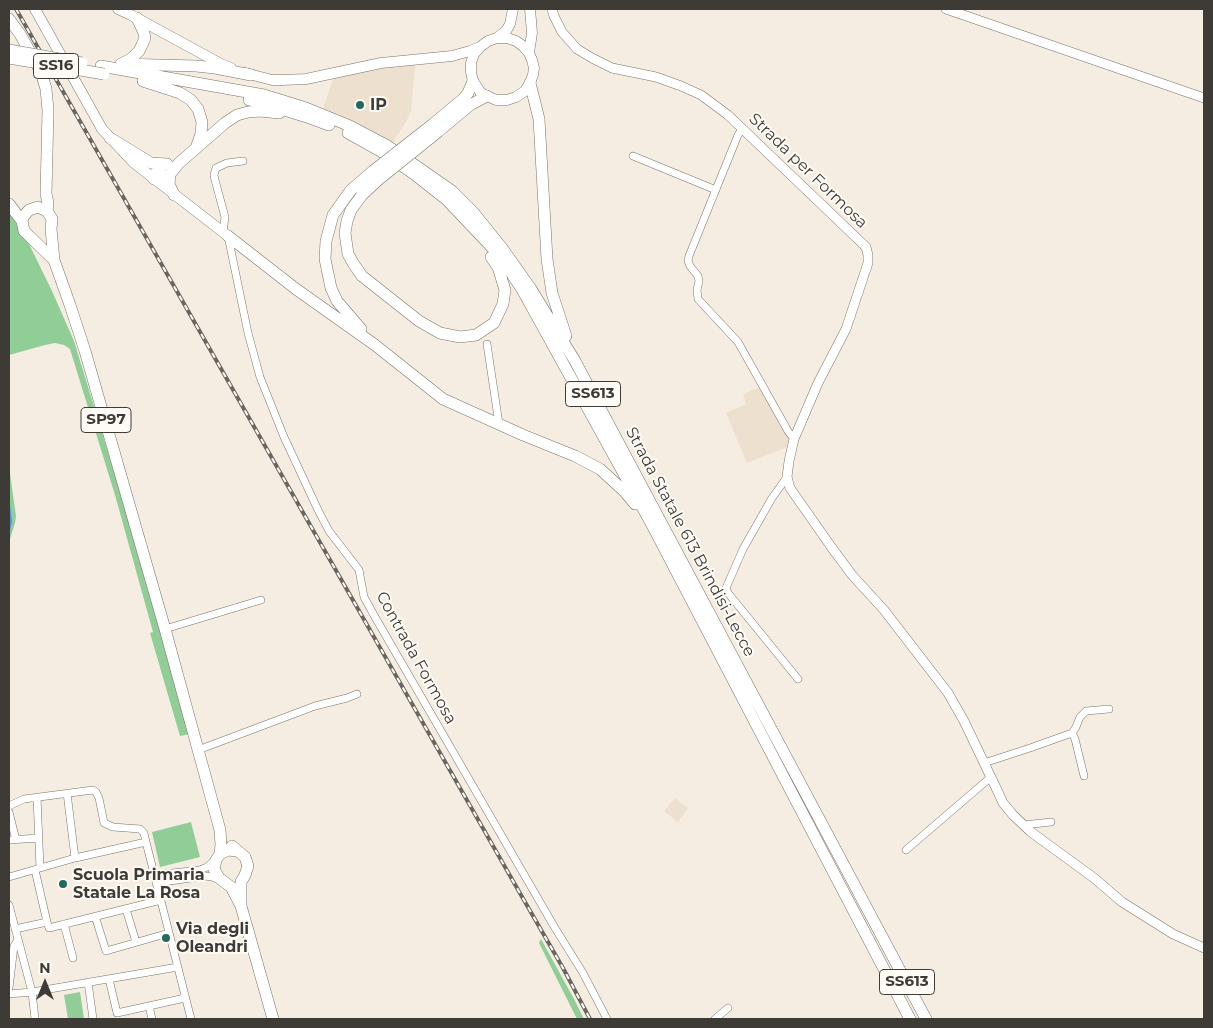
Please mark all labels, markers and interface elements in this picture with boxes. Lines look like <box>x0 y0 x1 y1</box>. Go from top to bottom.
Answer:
road number: SS16 <box>34 54 78 78</box>
place label: IP <box>370 95 387 115</box>
marker: IP <box>354 99 366 111</box>
street label: Strada per Formosa <box>745 109 871 233</box>
road number: SS613 <box>566 382 620 406</box>
road number: SP97 <box>81 408 131 432</box>
street label: Strada Statale 613 Brindisi-Lecce <box>621 424 759 660</box>
street label: Contrada Formosa <box>372 588 460 728</box>
place label: Scuola Primaria Statale La Rosa <box>73 865 205 903</box>
marker: Scuola Primaria Statale La Rosa <box>57 878 69 890</box>
place label: Via degli Oleandri <box>176 919 249 957</box>
marker: Via degli Oleandri <box>160 932 172 944</box>
north arrow <box>20 958 70 1008</box>
text: N <box>39 959 51 977</box>
road number: SS613 <box>880 970 934 994</box>

